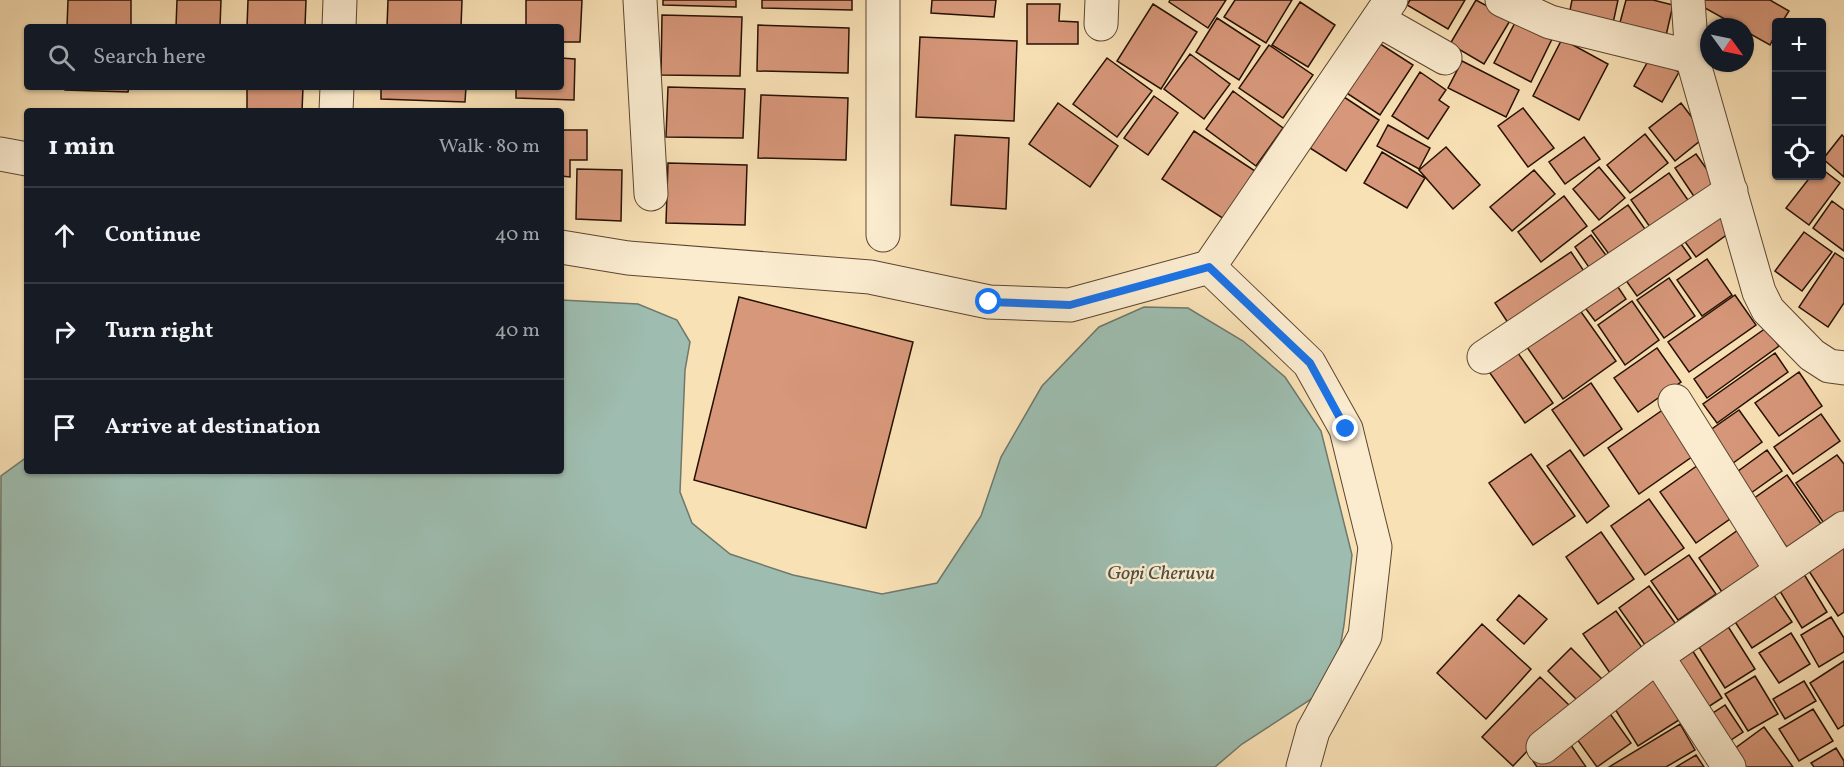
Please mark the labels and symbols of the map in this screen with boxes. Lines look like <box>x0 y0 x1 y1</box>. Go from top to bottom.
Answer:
north arrow <box>1700 18 1754 72</box>
route start <box>975 288 1001 314</box>
route end <box>1332 415 1358 441</box>
water label: Gopi Cheruvu <box>1107 560 1215 588</box>

